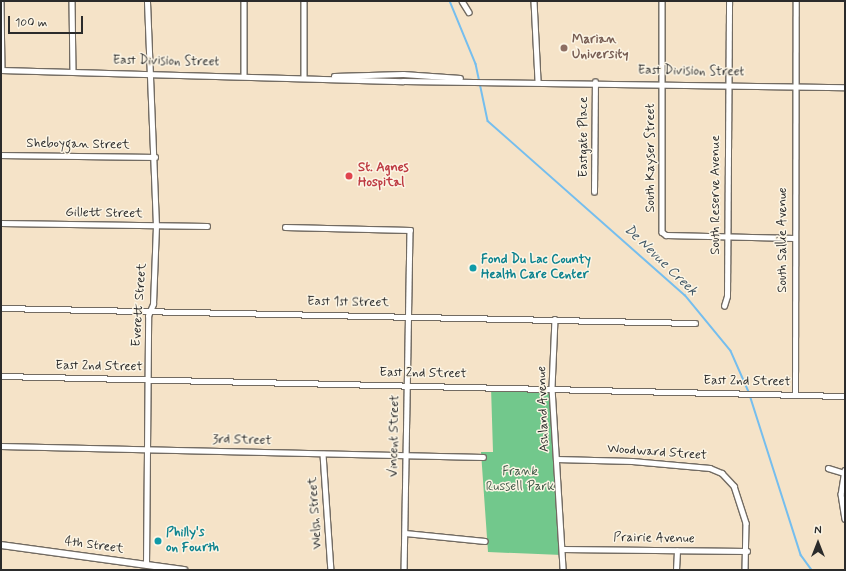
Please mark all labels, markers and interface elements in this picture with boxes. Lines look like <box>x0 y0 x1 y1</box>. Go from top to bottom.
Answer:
scale bar <box>10 8 85 34</box>
text: 100 m <box>15 15 47 31</box>
place label: Marian University <box>572 33 628 64</box>
marker: Marian University <box>559 43 569 53</box>
street label: East Division Street <box>112 53 220 71</box>
street label: East Division Street <box>637 63 745 81</box>
street label: Eastgate Place <box>576 98 592 176</box>
street label: South Kayser Street <box>643 102 659 214</box>
street label: South Reserve Avenue <box>708 135 724 255</box>
street label: Sheboygan Street <box>26 136 130 154</box>
place label: St. Agnes Hospital <box>358 161 409 192</box>
marker: St. Agnes Hospital <box>343 170 355 182</box>
street label: South Sallie Avenue <box>775 186 791 294</box>
street label: Gillett Street <box>65 206 143 222</box>
water label: De Nevue Creek <box>622 222 700 298</box>
place label: Fond Du Lac County Health Care Center <box>481 253 593 284</box>
street label: Everett Street <box>129 263 151 347</box>
marker: Fond Du Lac County Health Care Center <box>468 263 478 273</box>
street label: East 1st Street <box>307 294 389 312</box>
street label: East 2nd Street <box>56 358 142 376</box>
street label: East 2nd Street <box>380 365 466 383</box>
street label: Ashland Avenue <box>535 365 553 453</box>
street label: East 2nd Street <box>704 373 790 391</box>
street label: Vincent Street <box>386 395 404 477</box>
street label: 3rd Street <box>213 433 271 449</box>
street label: Woodward Street <box>607 442 707 464</box>
park label: Frank Russell Park <box>487 465 553 496</box>
street label: Welsh Street <box>306 476 326 550</box>
north arrow <box>798 523 838 563</box>
text: N <box>814 524 822 538</box>
place label: Philly's on Fourth <box>166 526 215 557</box>
street label: Prairie Avenue <box>612 530 696 548</box>
street label: 4th Street <box>64 534 124 558</box>
marker: Philly's on Fourth <box>153 536 163 546</box>

